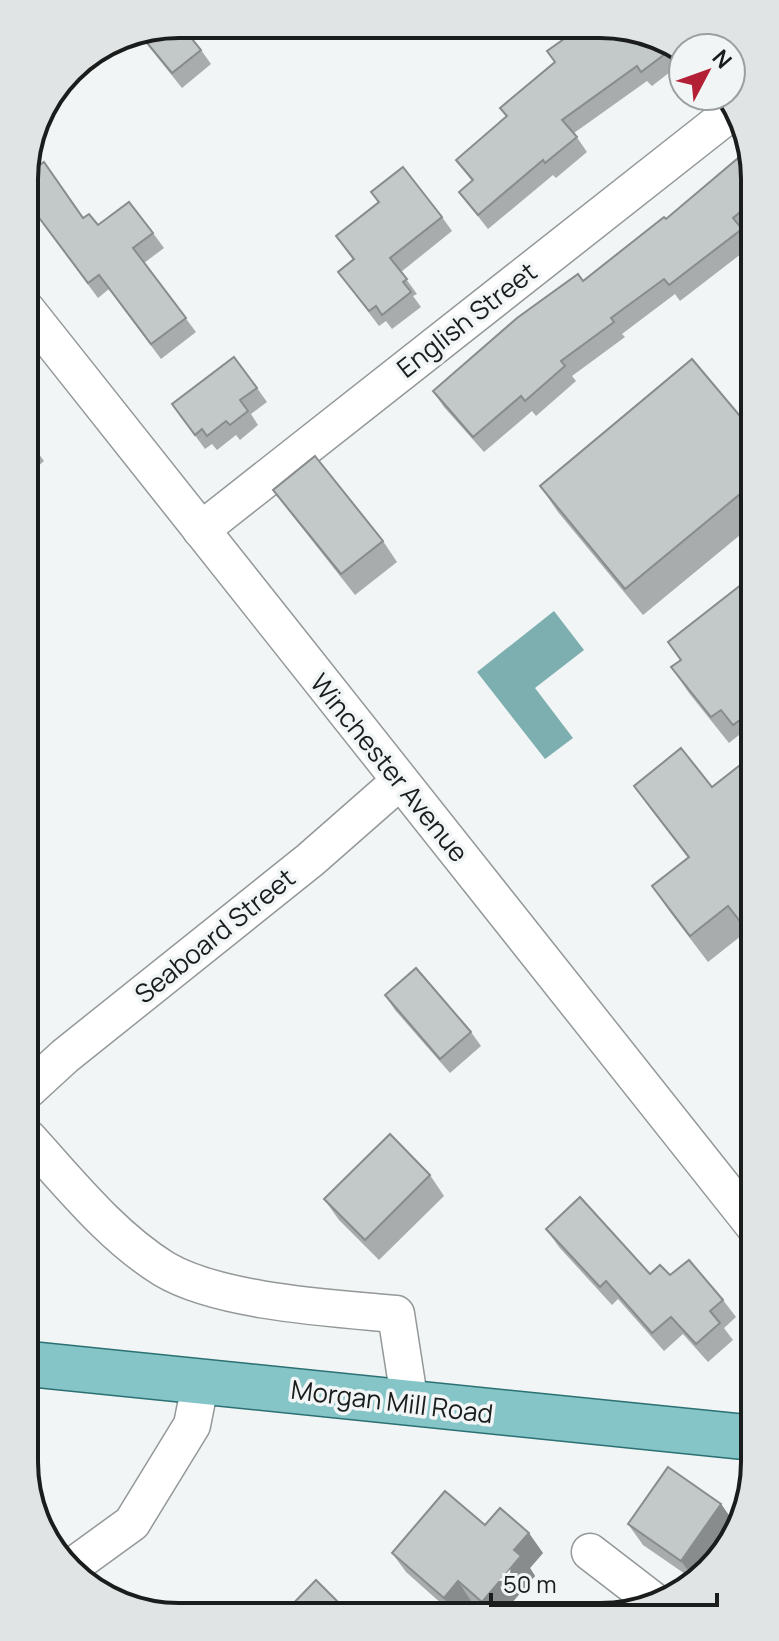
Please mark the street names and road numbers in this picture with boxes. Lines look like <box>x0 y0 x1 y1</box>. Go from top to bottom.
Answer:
street label: English Street <box>389 253 544 385</box>
street label: Winchester Avenue <box>303 666 477 869</box>
street label: Seaboard Street <box>127 859 302 1011</box>
street label: Morgan Mill Road <box>289 1371 495 1431</box>

